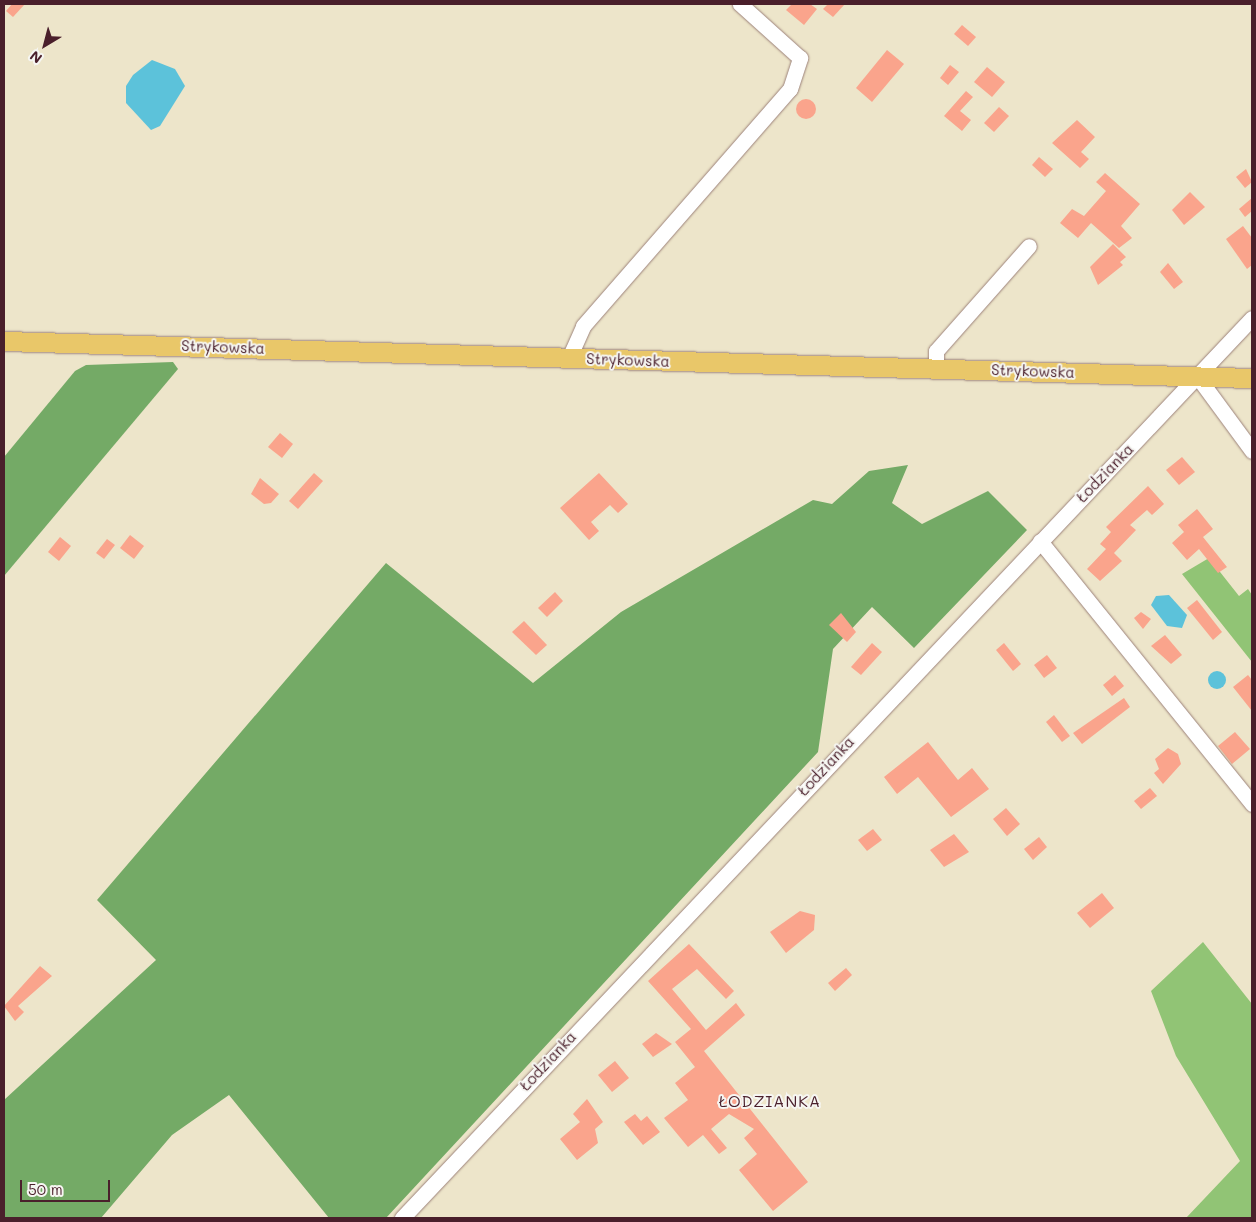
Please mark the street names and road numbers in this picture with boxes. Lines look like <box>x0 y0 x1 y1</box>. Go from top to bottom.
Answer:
street label: Strykowska <box>181 337 265 357</box>
street label: Strykowska <box>586 350 670 370</box>
street label: Strykowska <box>991 361 1075 381</box>
street label: Łodzianka <box>1073 440 1137 506</box>
street label: Łodzianka <box>794 733 858 799</box>
street label: Łodzianka <box>516 1028 580 1094</box>

